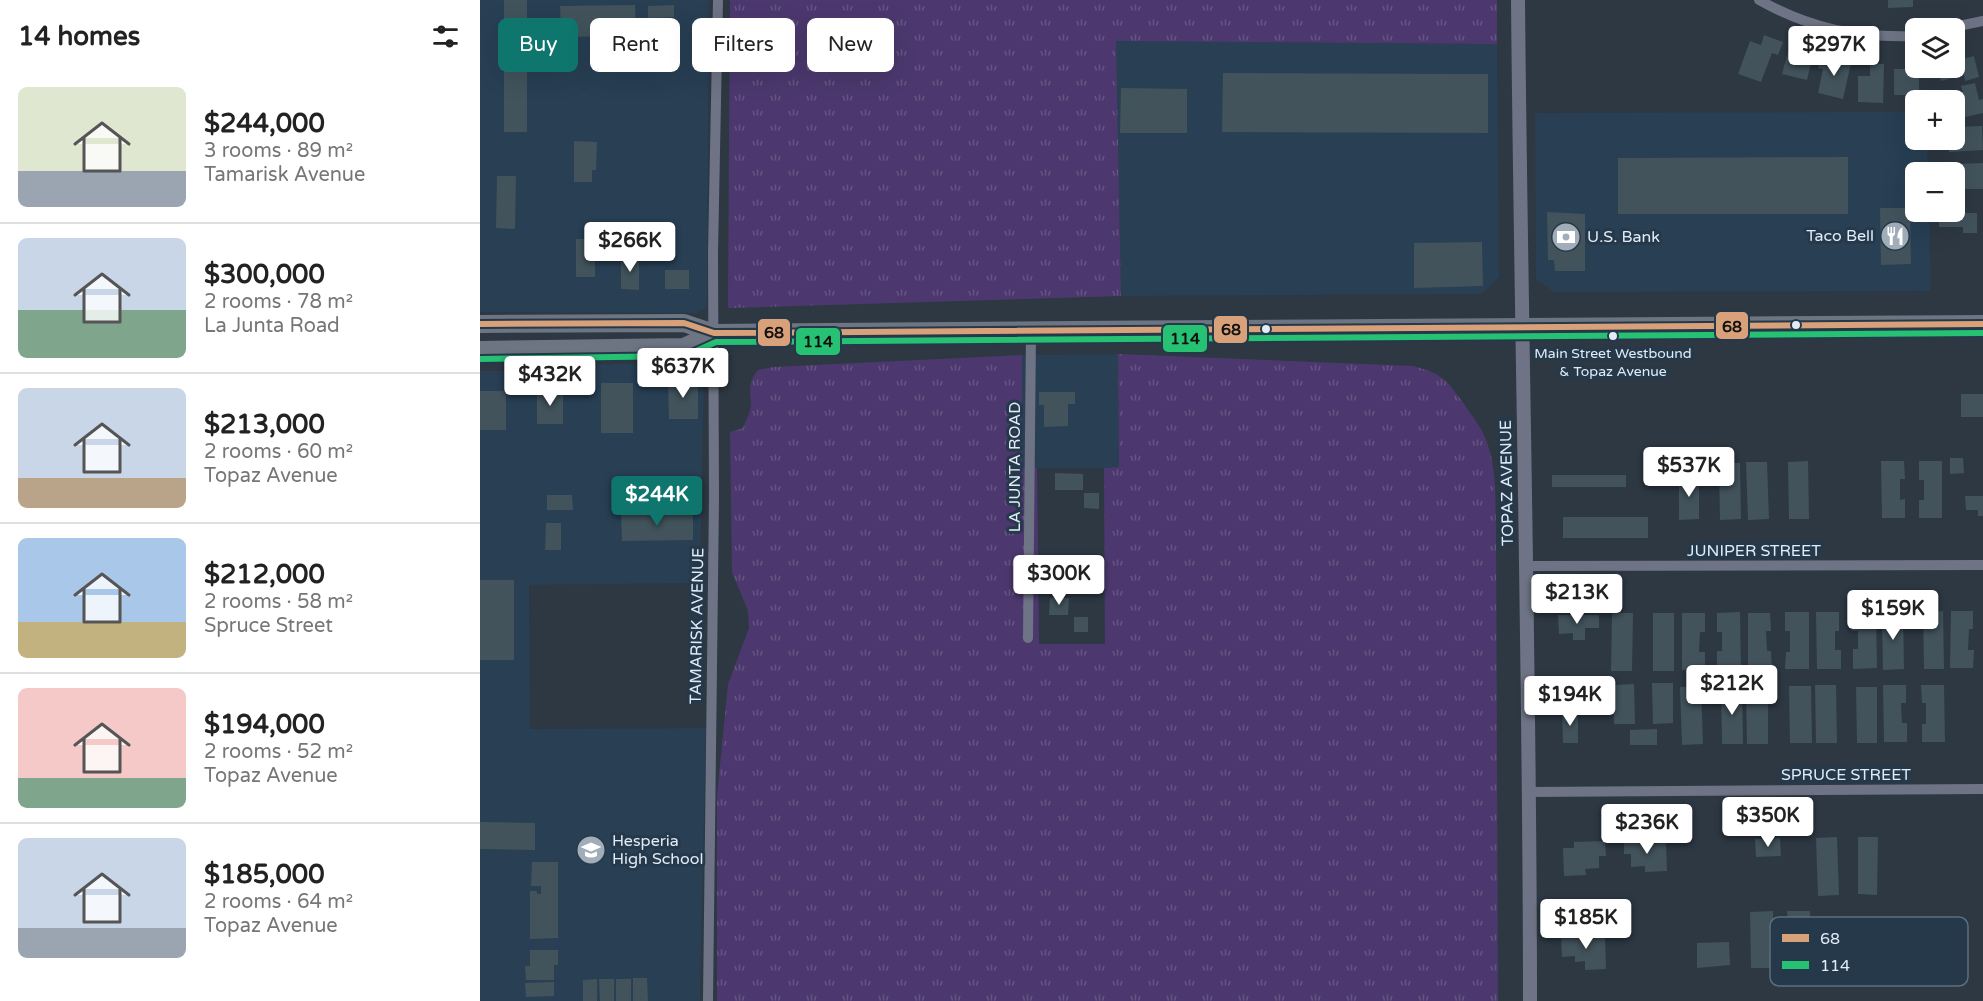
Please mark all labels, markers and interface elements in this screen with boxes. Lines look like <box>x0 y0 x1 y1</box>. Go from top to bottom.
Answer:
chip: Buy <box>498 18 578 72</box>
chip: Rent <box>590 18 680 72</box>
chip: Filters <box>692 18 795 72</box>
chip: New <box>807 18 894 72</box>
map controls <box>1905 18 1965 222</box>
button: layers <box>1905 18 1965 78</box>
icon: filters <box>429 20 462 53</box>
text: 14 homes <box>18 21 140 52</box>
pin: $297K <box>1792 26 1876 77</box>
text: $297K <box>1802 33 1866 57</box>
button: + <box>1905 90 1965 150</box>
text: $244,000 <box>204 108 325 139</box>
icon: home <box>66 111 138 183</box>
text: 3 rooms · 89 m² <box>204 139 353 163</box>
button: − <box>1905 162 1965 222</box>
text: Tamarisk Avenue <box>204 163 365 187</box>
restaurant icon: Taco Bell <box>1879 220 1911 252</box>
bank icon: U.S. Bank <box>1550 221 1582 253</box>
pin: $266K <box>588 222 672 273</box>
place label: Taco Bell <box>1806 226 1874 246</box>
place label: U.S. Bank <box>1587 227 1660 247</box>
text: $266K <box>598 229 662 253</box>
text: $300,000 <box>204 259 325 290</box>
icon: home <box>66 262 138 334</box>
text: 2 rooms · 78 m² <box>204 290 353 314</box>
line badge: 68 <box>1715 311 1749 340</box>
text: La Junta Road <box>204 314 340 338</box>
line badge: 68 <box>1213 315 1248 344</box>
text: 68 <box>1722 317 1742 337</box>
line badge: 68 <box>757 318 791 347</box>
unlabelled marker <box>1790 319 1802 331</box>
text: 68 <box>1221 320 1241 340</box>
text: 68 <box>764 323 784 343</box>
unlabelled marker <box>1260 323 1272 335</box>
line badge: 114 <box>1162 324 1208 353</box>
line badge: 114 <box>795 327 841 356</box>
text: 114 <box>1170 329 1200 349</box>
marker: Main Street Westbound & Topaz Avenue <box>1607 330 1619 342</box>
text: 114 <box>803 332 833 352</box>
place label: Main Street Westbound & Topaz Avenue <box>1534 345 1692 380</box>
pin: $637K <box>641 348 725 399</box>
text: $637K <box>651 355 715 379</box>
pin: $432K <box>508 356 592 407</box>
text: $432K <box>518 363 582 387</box>
street label: LA JUNTA ROAD <box>1005 402 1025 532</box>
text: $213,000 <box>204 409 325 440</box>
icon: home <box>66 412 138 484</box>
street label: TOPAZ AVENUE <box>1496 420 1518 546</box>
text: 2 rooms · 60 m² <box>204 440 353 464</box>
pin: $537K <box>1647 447 1731 498</box>
text: $537K <box>1657 454 1721 478</box>
text: Topaz Avenue <box>204 464 338 488</box>
pin: $244K <box>615 476 699 527</box>
text: $244K <box>625 483 689 507</box>
street label: JUNIPER STREET <box>1687 541 1821 561</box>
street label: TAMARISK AVENUE <box>686 548 708 704</box>
pin: $300K <box>1017 555 1101 606</box>
text: $212,000 <box>204 559 325 590</box>
icon: home <box>66 562 138 634</box>
text: $300K <box>1027 562 1091 586</box>
pin: $213K <box>1535 574 1619 625</box>
text: $213K <box>1545 581 1609 605</box>
text: 2 rooms · 58 m² <box>204 590 353 614</box>
pin: $159K <box>1851 590 1935 641</box>
text: $159K <box>1861 597 1925 621</box>
text: Spruce Street <box>204 614 333 638</box>
pin: $212K <box>1690 665 1774 716</box>
text: $212K <box>1700 672 1764 696</box>
pin: $194K <box>1528 676 1612 727</box>
text: $194K <box>1538 683 1602 707</box>
text: $194,000 <box>204 709 325 740</box>
icon: home <box>66 712 138 784</box>
text: 2 rooms · 52 m² <box>204 740 353 764</box>
text: Topaz Avenue <box>204 764 338 788</box>
street label: SPRUCE STREET <box>1781 765 1911 785</box>
pin: $350K <box>1726 797 1810 848</box>
pin: $236K <box>1605 804 1689 855</box>
text: $350K <box>1736 804 1800 828</box>
text: $236K <box>1615 811 1679 835</box>
place label: Hesperia High School <box>612 831 703 869</box>
school or university icon: Hesperia High School <box>575 834 607 866</box>
text: $185,000 <box>204 859 324 890</box>
icon: home <box>66 862 138 934</box>
text: 2 rooms · 64 m² <box>204 890 353 914</box>
pin: $185K <box>1544 899 1628 950</box>
text: $185K <box>1554 906 1618 930</box>
text: Topaz Avenue <box>204 914 338 938</box>
legend <box>1770 917 1968 986</box>
text: 68 <box>1820 929 1840 949</box>
text: 114 <box>1820 956 1850 976</box>

